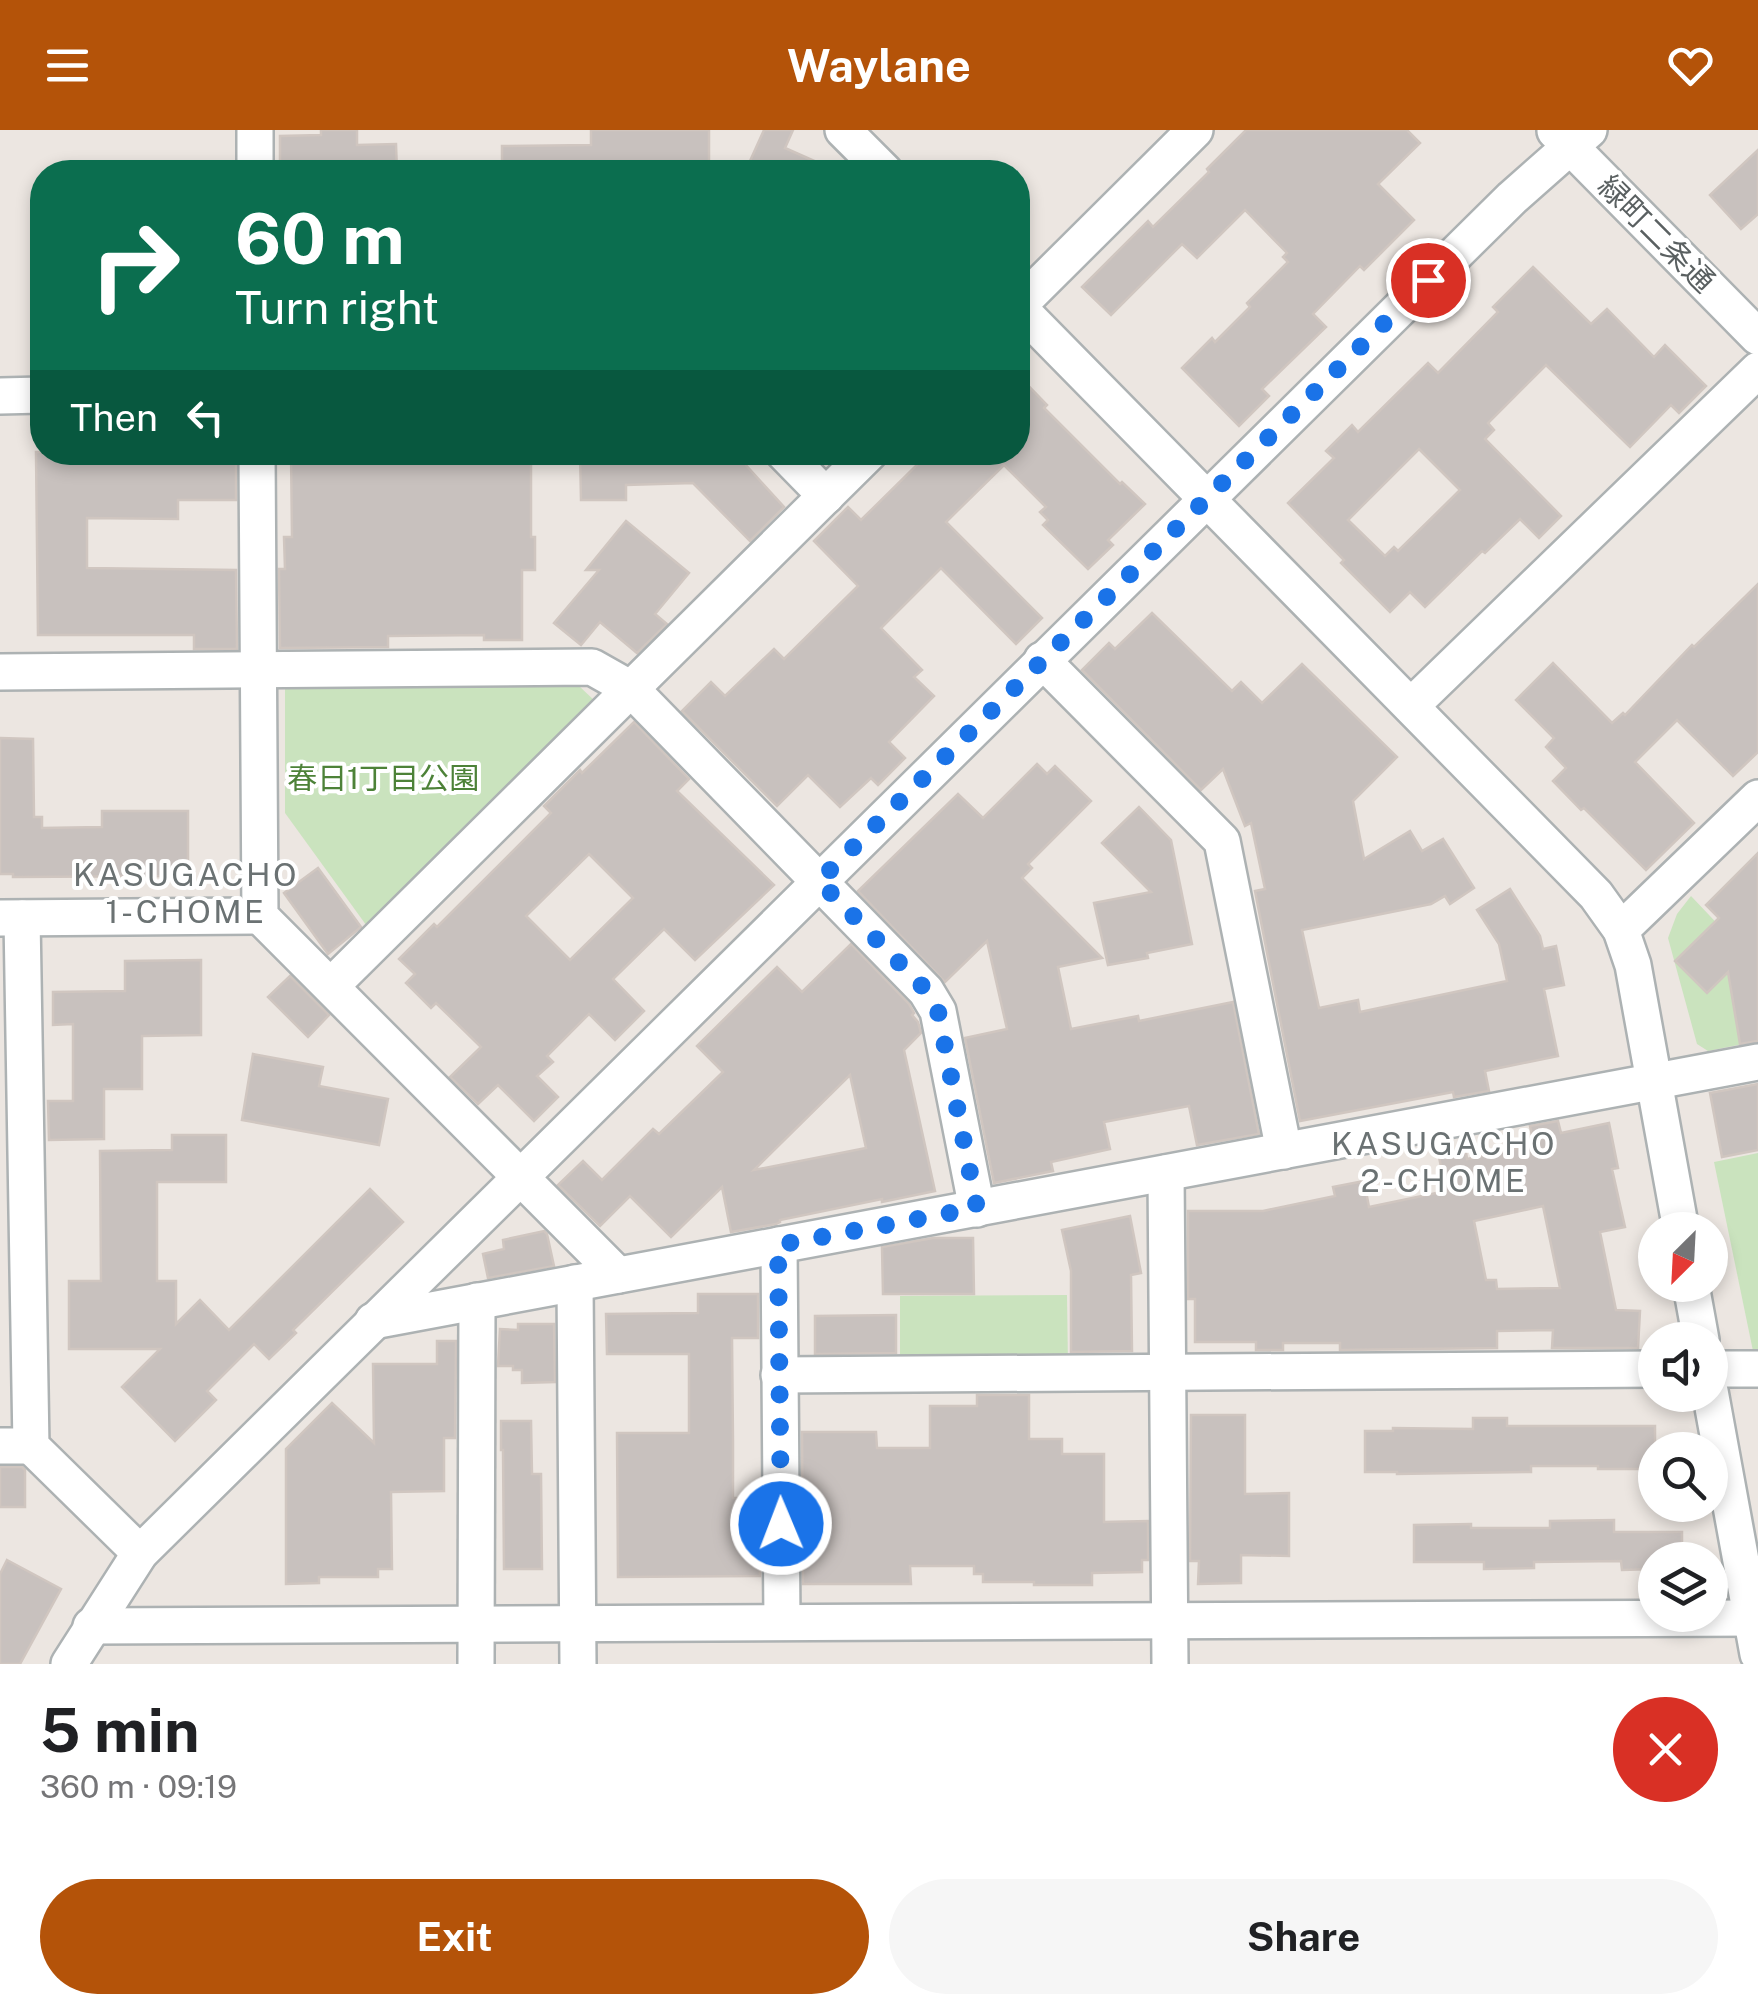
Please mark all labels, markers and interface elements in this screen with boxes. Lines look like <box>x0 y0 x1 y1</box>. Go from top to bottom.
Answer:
icon: menu <box>40 38 95 93</box>
icon: heart <box>1663 38 1718 93</box>
text: Waylane <box>787 39 971 92</box>
street label: 緑町二条通 <box>1591 168 1722 299</box>
text: 60 m <box>235 197 405 280</box>
icon: right <box>70 200 200 330</box>
pin <box>1386 238 1471 323</box>
icon: arrive <box>1401 253 1456 308</box>
text: Turn right <box>235 281 439 334</box>
icon: left <box>178 390 233 445</box>
text: Then <box>70 395 158 440</box>
park label: 春日1丁目公園 <box>287 760 479 796</box>
district label: KASUGACHO 1-CHOME <box>73 856 299 930</box>
district label: KASUGACHO 2-CHOME <box>1331 1125 1557 1199</box>
north arrow <box>1638 1212 1728 1302</box>
map controls <box>1638 1212 1728 1632</box>
button: sound <box>1638 1322 1728 1412</box>
button: search <box>1638 1432 1728 1522</box>
position arrow <box>729 1472 833 1576</box>
button: layers <box>1638 1542 1728 1632</box>
text: 5 min <box>40 1695 200 1766</box>
button: close <box>1613 1697 1718 1802</box>
text: 360 m · 09:19 <box>40 1768 237 1805</box>
button: Exit <box>40 1879 869 1994</box>
button: Share <box>889 1879 1718 1994</box>

